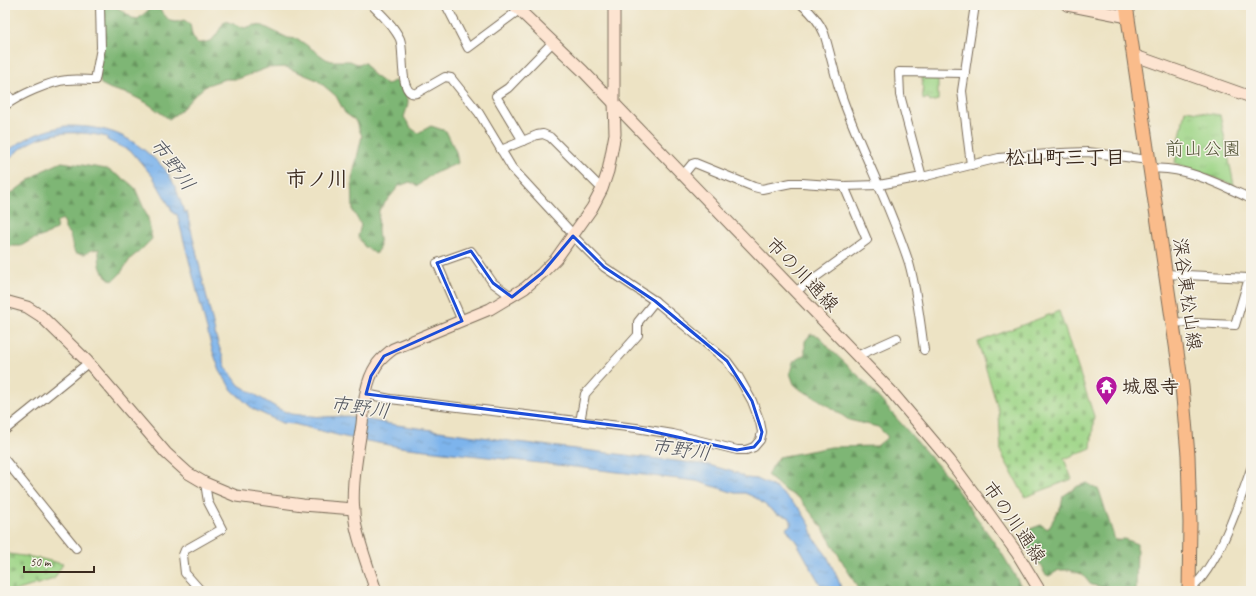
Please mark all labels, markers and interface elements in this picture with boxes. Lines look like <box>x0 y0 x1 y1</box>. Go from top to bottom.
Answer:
water label: 市野川 <box>145 133 201 196</box>
park label: 前山公園 <box>1165 137 1241 161</box>
district label: 松山町三丁目 <box>1005 145 1125 170</box>
district label: 市ノ川 <box>286 166 349 192</box>
street label: 市の川通線 <box>761 232 844 317</box>
street label: 深谷東松山線 <box>1167 236 1207 352</box>
temple icon: 城恩寺 <box>1094 373 1120 406</box>
place label: 城恩寺 <box>1122 375 1179 399</box>
water label: 市野川 <box>328 391 391 424</box>
water label: 市野川 <box>649 433 712 466</box>
street label: 市の川通線 <box>977 477 1051 568</box>
scale bar <box>24 548 94 574</box>
text: 50 m <box>30 554 52 570</box>

